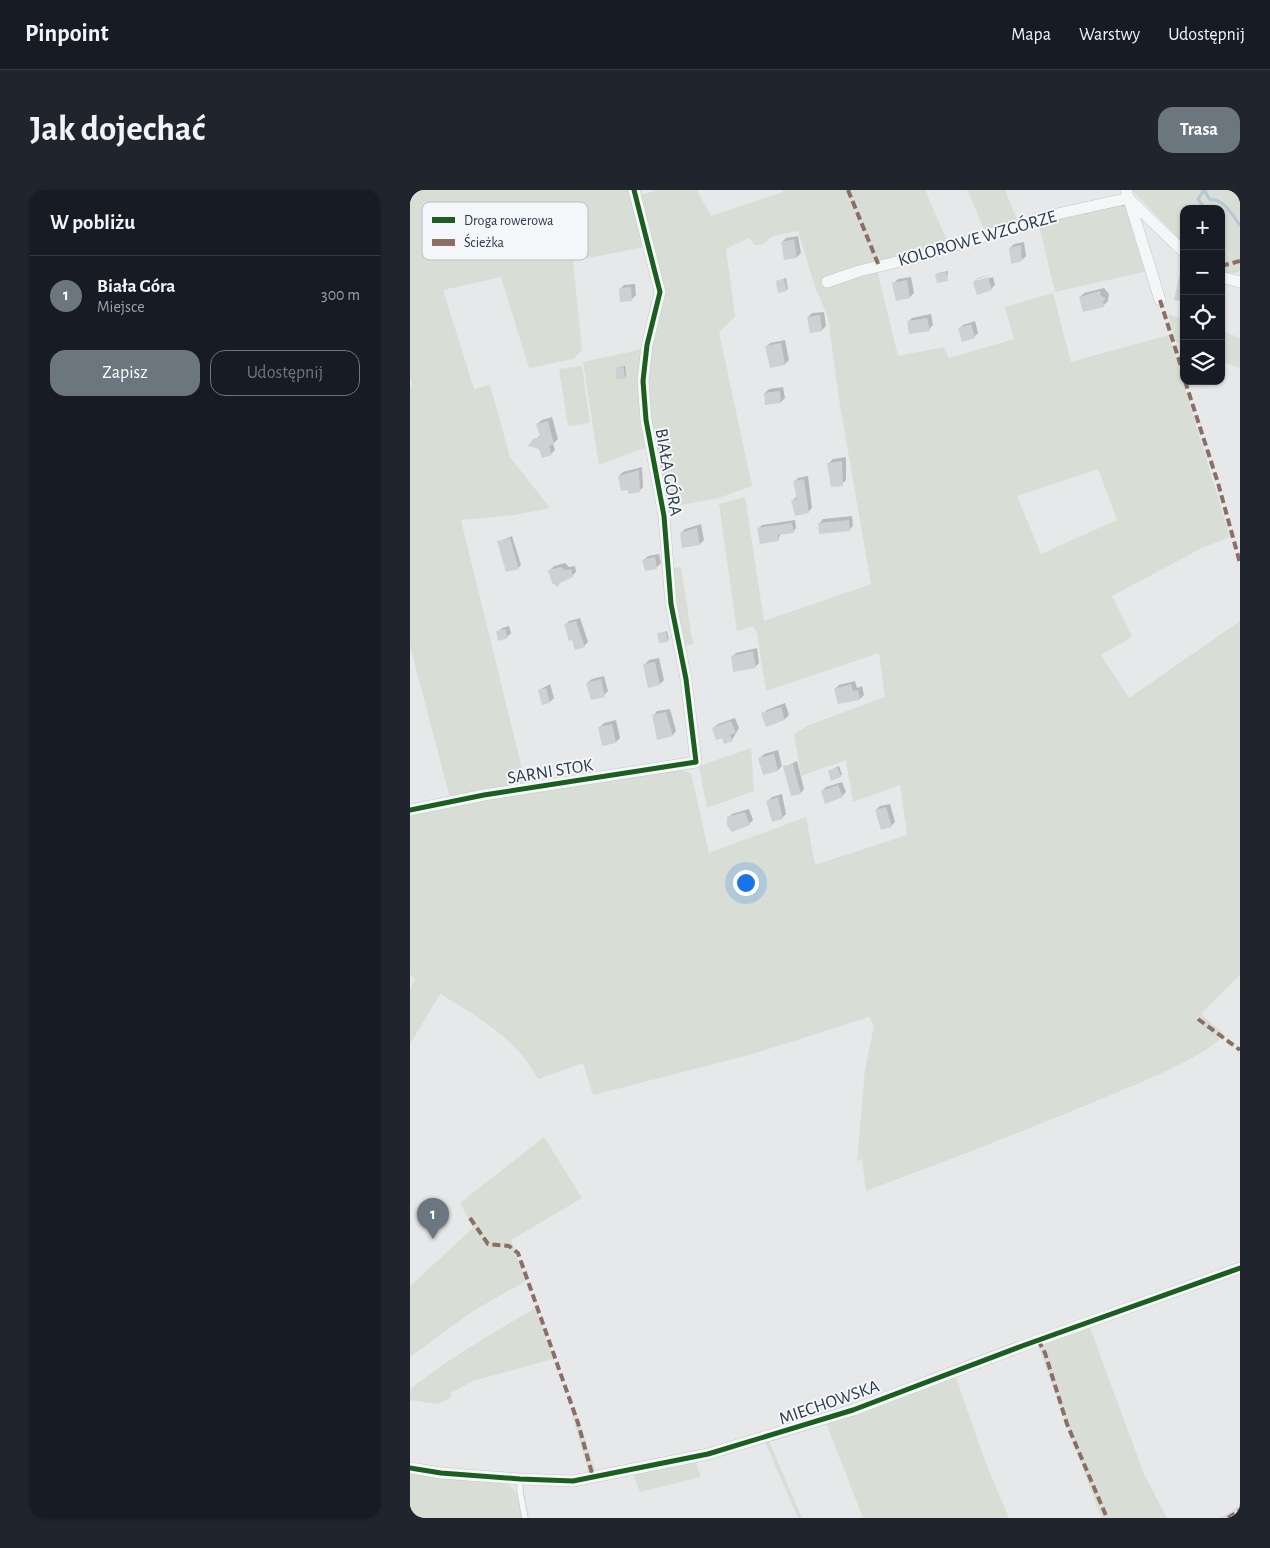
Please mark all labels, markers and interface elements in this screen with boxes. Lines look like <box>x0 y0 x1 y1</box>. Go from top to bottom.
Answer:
text: Pinpoint <box>25 22 109 46</box>
text: Mapa <box>1011 26 1051 44</box>
text: Warstwy <box>1079 26 1140 44</box>
text: Udostępnij <box>1168 26 1245 44</box>
button: Trasa <box>1158 107 1240 153</box>
text: Jak dojechać <box>30 112 205 147</box>
legend <box>422 202 588 260</box>
street label: KOLOROWE WZGÓRZE <box>895 205 1059 270</box>
map controls <box>1180 205 1225 385</box>
button: + <box>1180 205 1225 250</box>
text: W pobliżu <box>50 212 135 233</box>
text: Droga rowerowa <box>464 214 554 228</box>
text: Ścieżka <box>464 233 504 250</box>
button: − <box>1180 250 1225 295</box>
text: Biała Góra <box>97 277 175 296</box>
text: 1 <box>63 287 69 303</box>
text: 300 m <box>321 287 360 303</box>
button: locate <box>1180 295 1225 340</box>
text: Miejsce <box>97 299 145 315</box>
button: layers <box>1180 340 1225 385</box>
button: Zapisz <box>50 350 200 396</box>
button: Udostępnij <box>210 350 360 396</box>
street label: BIAŁA GÓRA <box>651 426 688 518</box>
street label: SARNI STOK <box>506 756 594 788</box>
your location <box>733 870 759 896</box>
pin: 1 <box>417 1198 449 1239</box>
street label: MIECHOWSKA <box>777 1377 882 1428</box>

